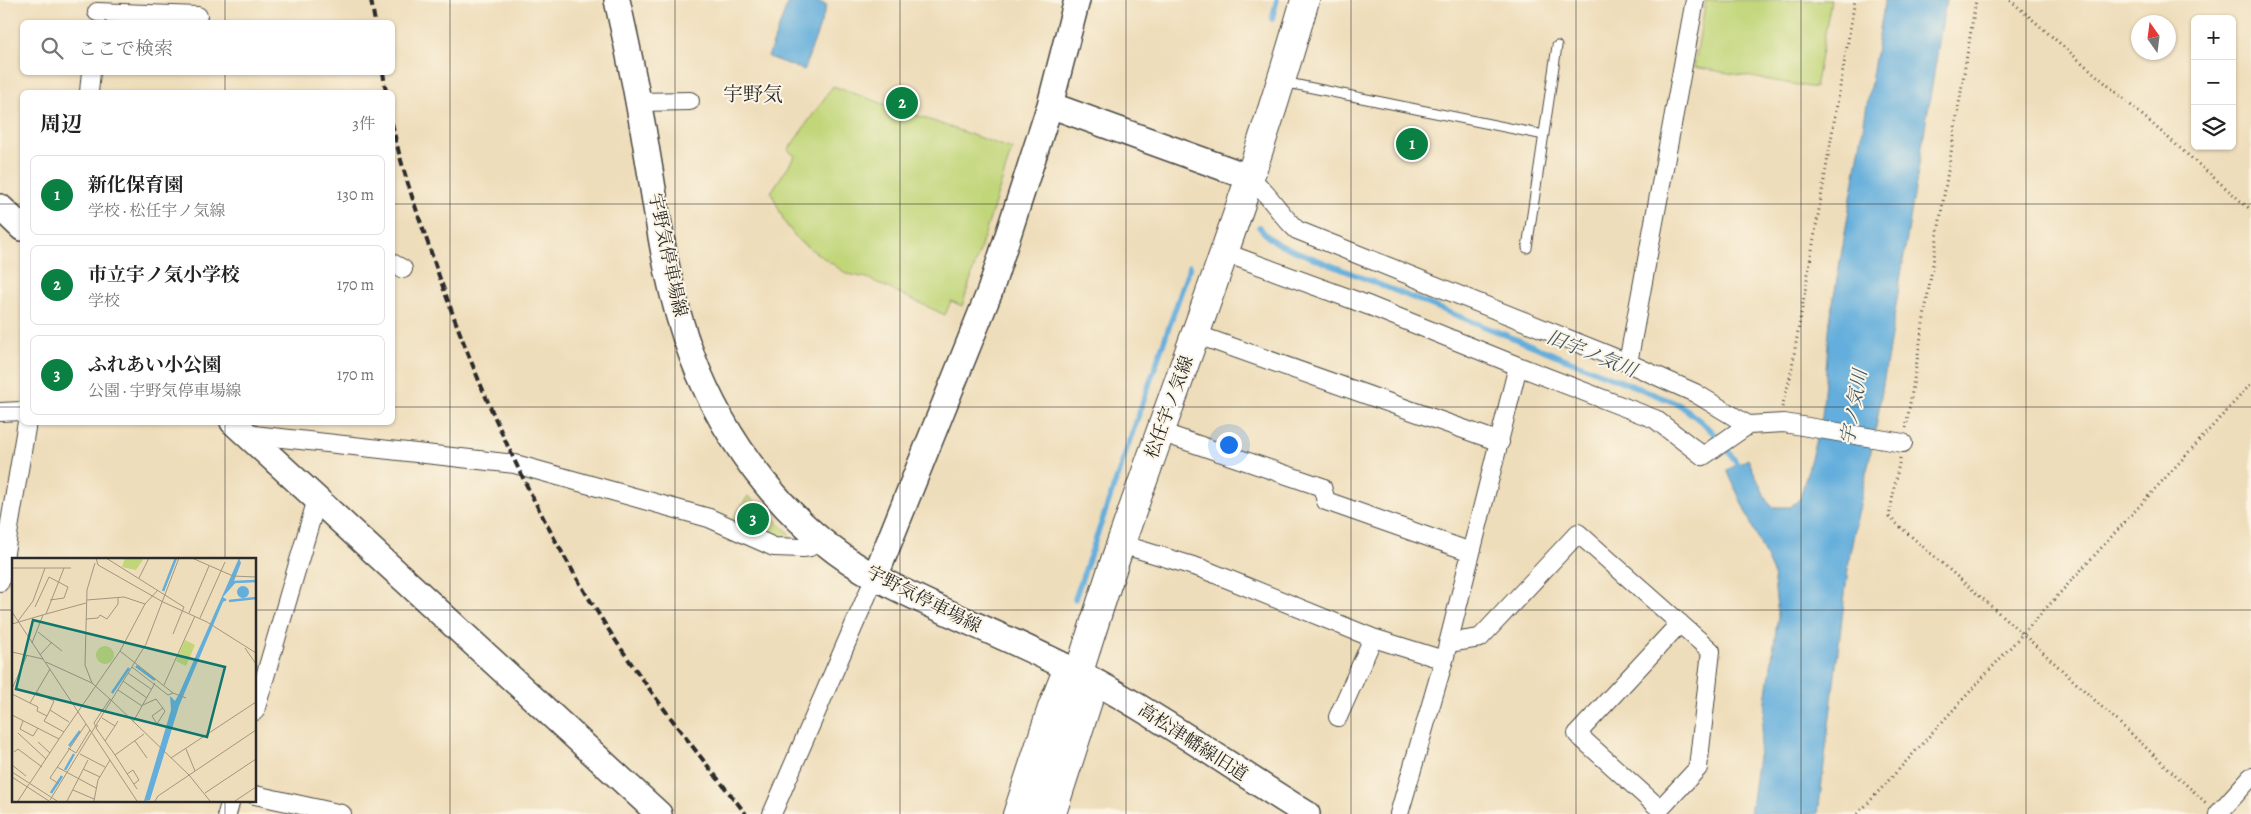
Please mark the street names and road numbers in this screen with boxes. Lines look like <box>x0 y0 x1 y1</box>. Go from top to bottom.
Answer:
street label: 宇野気停車場線 <box>643 191 693 319</box>
street label: 松任宇ノ気線 <box>1139 352 1199 462</box>
street label: 宇野気停車場線 <box>862 560 986 638</box>
street label: 高松津幡線旧道 <box>1134 698 1252 786</box>

